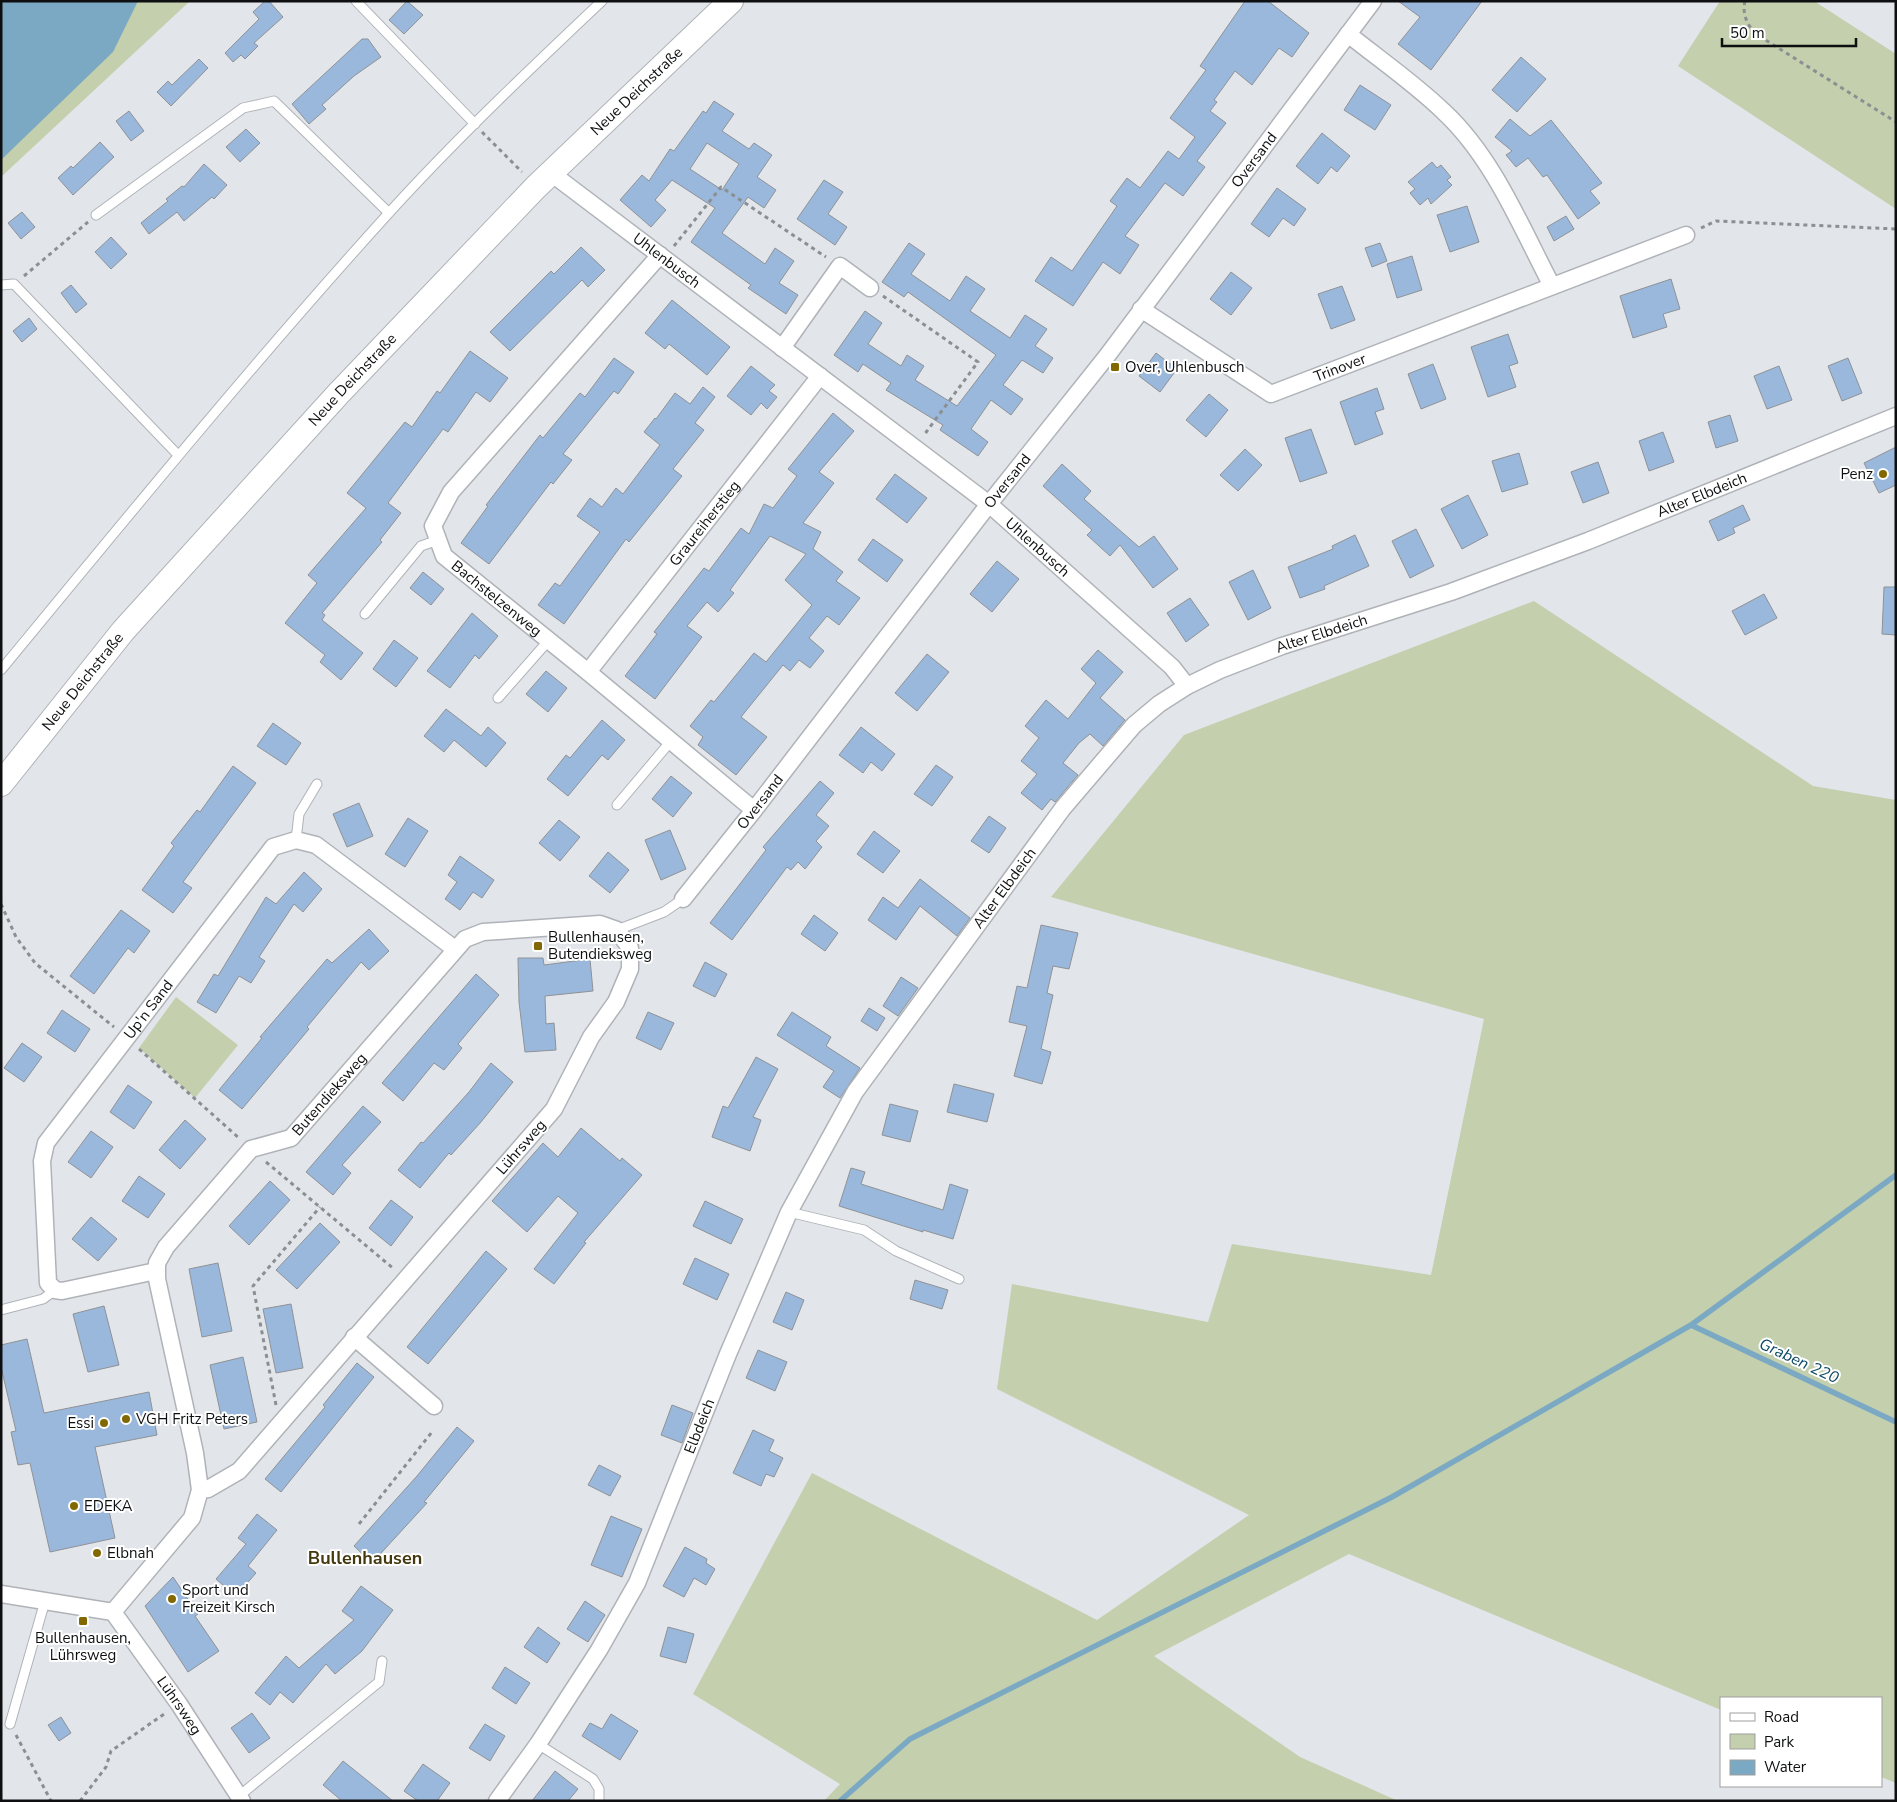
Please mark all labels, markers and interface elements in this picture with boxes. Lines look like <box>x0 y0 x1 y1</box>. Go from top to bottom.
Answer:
scale bar <box>1722 15 1856 47</box>
text: 50 m <box>1730 23 1765 43</box>
street label: Neue Deichstraße <box>586 42 687 140</box>
street label: Oversand <box>1226 128 1281 192</box>
street label: Uhlenbusch <box>629 228 705 293</box>
street label: Neue Deichstraße <box>304 329 401 430</box>
street label: Trinover <box>1311 348 1369 387</box>
place label: Over, Uhlenbusch <box>1125 357 1245 377</box>
marker: Over, Uhlenbusch <box>1109 361 1121 373</box>
street label: Oversand <box>979 449 1035 513</box>
place label: Penz <box>1840 464 1873 484</box>
street label: Alter Elbdeich <box>1654 468 1750 522</box>
marker: Penz <box>1877 468 1889 480</box>
street label: Graureiherstieg <box>665 476 744 570</box>
street label: Uhlenbusch <box>1001 513 1074 581</box>
street label: Bachstelzenweg <box>447 556 546 641</box>
street label: Alter Elbdeich <box>1273 609 1370 658</box>
street label: Neue Deichstraße <box>37 628 128 735</box>
street label: Oversand <box>732 770 788 834</box>
street label: Alter Elbdeich <box>968 844 1041 932</box>
place label: Bullenhausen, Butendieksweg <box>548 927 652 964</box>
marker: Bullenhausen, Butendieksweg <box>532 940 544 952</box>
street label: Up'n Sand <box>119 976 178 1043</box>
street label: Butendieksweg <box>287 1048 371 1140</box>
street label: Lührsweg <box>492 1115 550 1179</box>
water label: Graben 220 <box>1756 1333 1843 1389</box>
street label: Elbdeich <box>679 1396 719 1457</box>
place label: VGH Fritz Peters <box>135 1409 248 1429</box>
place label: Essi <box>67 1413 94 1433</box>
marker: VGH Fritz Peters <box>120 1413 132 1425</box>
marker: Essi <box>98 1417 110 1429</box>
place label: EDEKA <box>84 1496 133 1516</box>
marker: EDEKA <box>68 1500 80 1512</box>
place label: Elbnah <box>107 1543 154 1563</box>
district label: Bullenhausen <box>308 1546 422 1570</box>
marker: Elbnah <box>91 1547 103 1559</box>
place label: Sport und Freizeit Kirsch <box>182 1580 275 1617</box>
marker: Sport und Freizeit Kirsch <box>166 1593 178 1605</box>
marker: Bullenhausen, Lührsweg <box>77 1615 89 1627</box>
place label: Bullenhausen, Lührsweg <box>35 1628 131 1665</box>
street label: Lührsweg <box>152 1672 206 1739</box>
legend <box>1720 1697 1882 1787</box>
text: Road <box>1764 1707 1799 1727</box>
text: Park <box>1764 1732 1794 1752</box>
text: Water <box>1764 1757 1807 1777</box>

